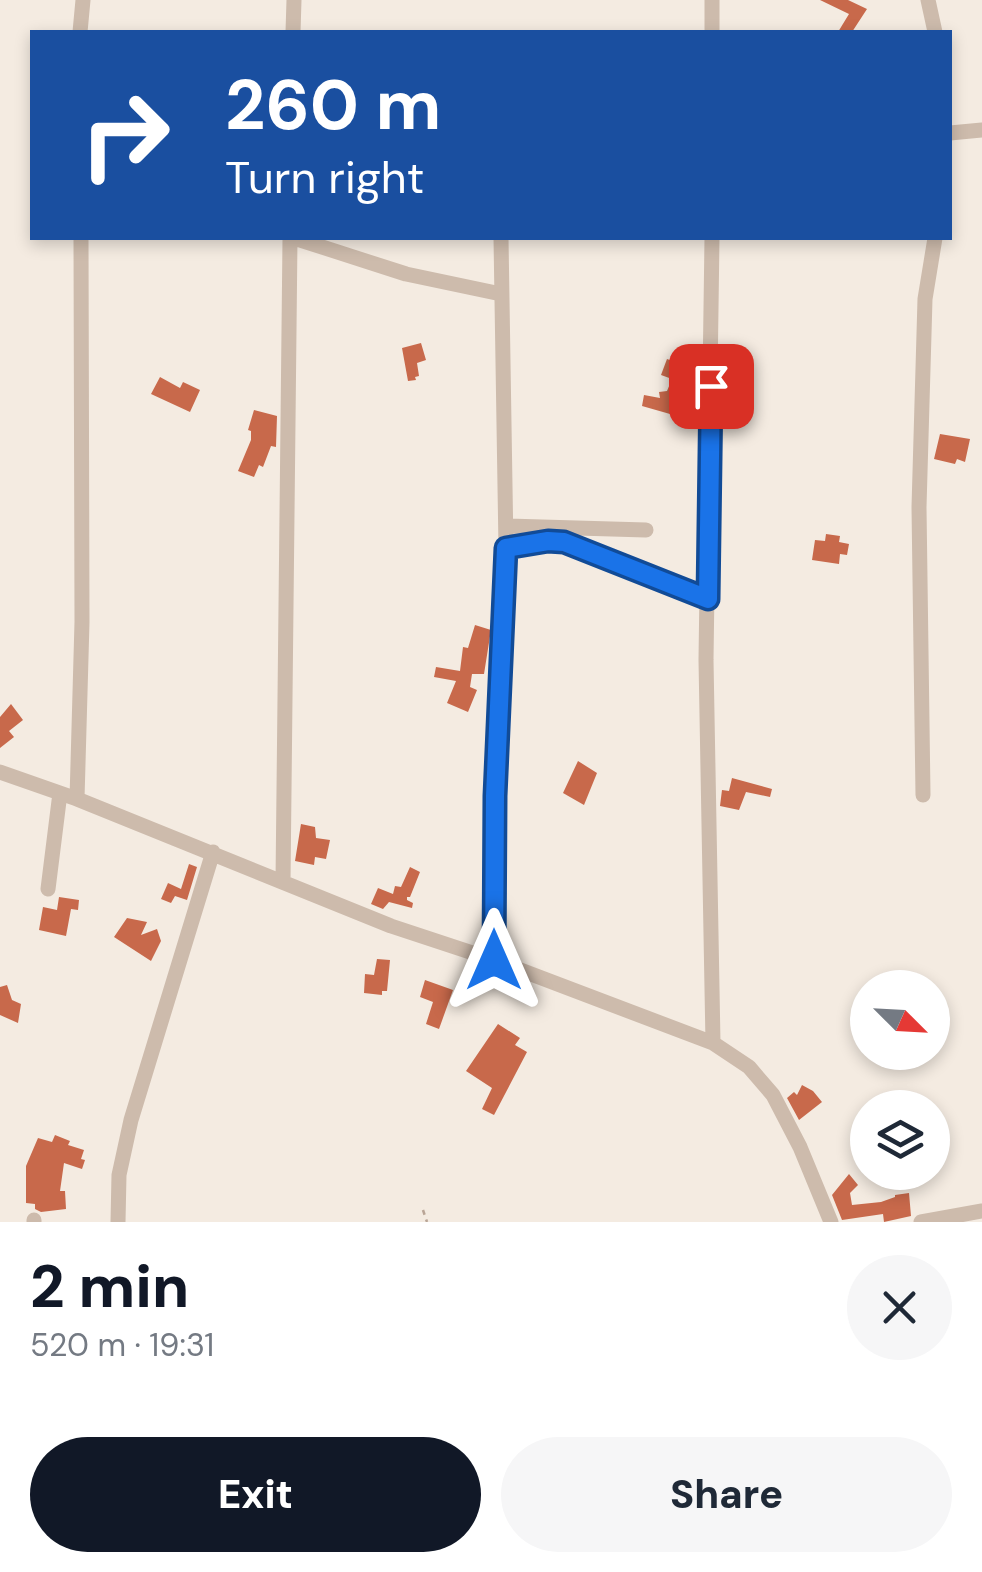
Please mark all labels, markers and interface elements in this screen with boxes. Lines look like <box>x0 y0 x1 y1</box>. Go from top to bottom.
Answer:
text: 260 m <box>225 60 441 151</box>
icon: right <box>60 70 190 200</box>
text: Turn right <box>225 148 424 207</box>
pin <box>669 344 754 429</box>
icon: arrive <box>684 359 739 414</box>
position arrow <box>442 908 546 1012</box>
north arrow <box>850 970 950 1070</box>
map controls <box>850 970 950 1190</box>
button: layers <box>850 1090 950 1190</box>
text: 2 min <box>30 1247 189 1326</box>
button: close <box>847 1255 952 1360</box>
text: 520 m · 19:31 <box>30 1324 214 1366</box>
button: Exit <box>30 1437 481 1552</box>
button: Share <box>501 1437 952 1552</box>

